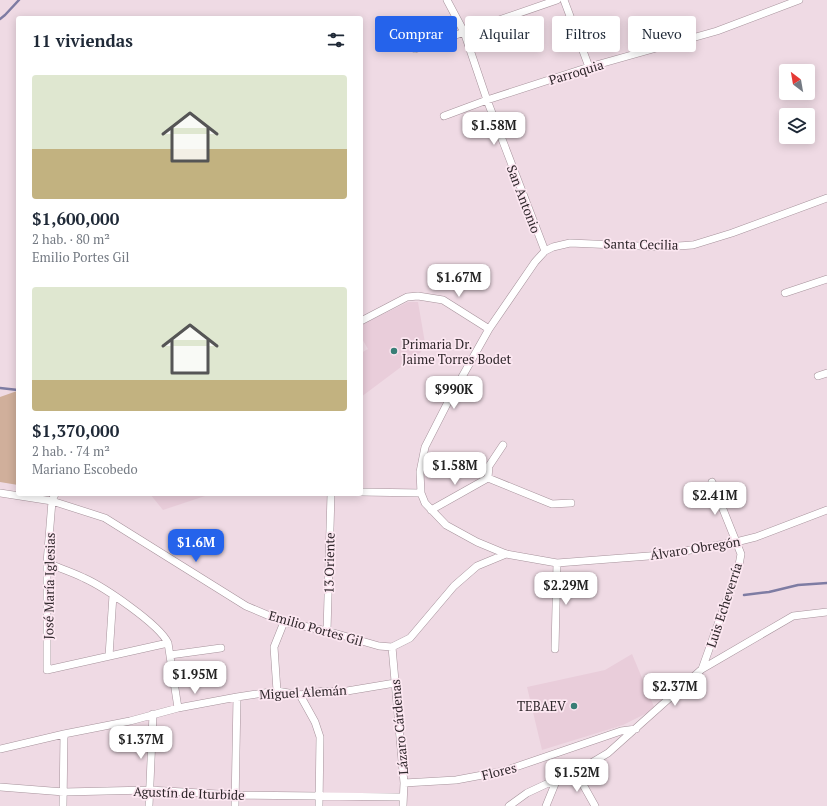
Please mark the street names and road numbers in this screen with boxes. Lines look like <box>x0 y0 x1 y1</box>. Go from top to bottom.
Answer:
street label: Parroquia <box>546 55 606 89</box>
street label: San Antonio <box>503 162 545 236</box>
street label: Santa Cecilia <box>603 234 679 254</box>
street label: José María Iglesias <box>39 532 59 640</box>
street label: 13 Oriente <box>319 532 339 594</box>
street label: Álvaro Obregón <box>649 532 742 564</box>
street label: Luis Echeverría <box>702 560 746 650</box>
street label: Emilio Portes Gil <box>267 606 365 650</box>
street label: Lázaro Cárdenas <box>386 679 412 775</box>
street label: Miguel Alemán <box>259 681 348 703</box>
street label: Flores <box>480 758 518 784</box>
street label: Agustín de Iturbide <box>133 782 245 804</box>

